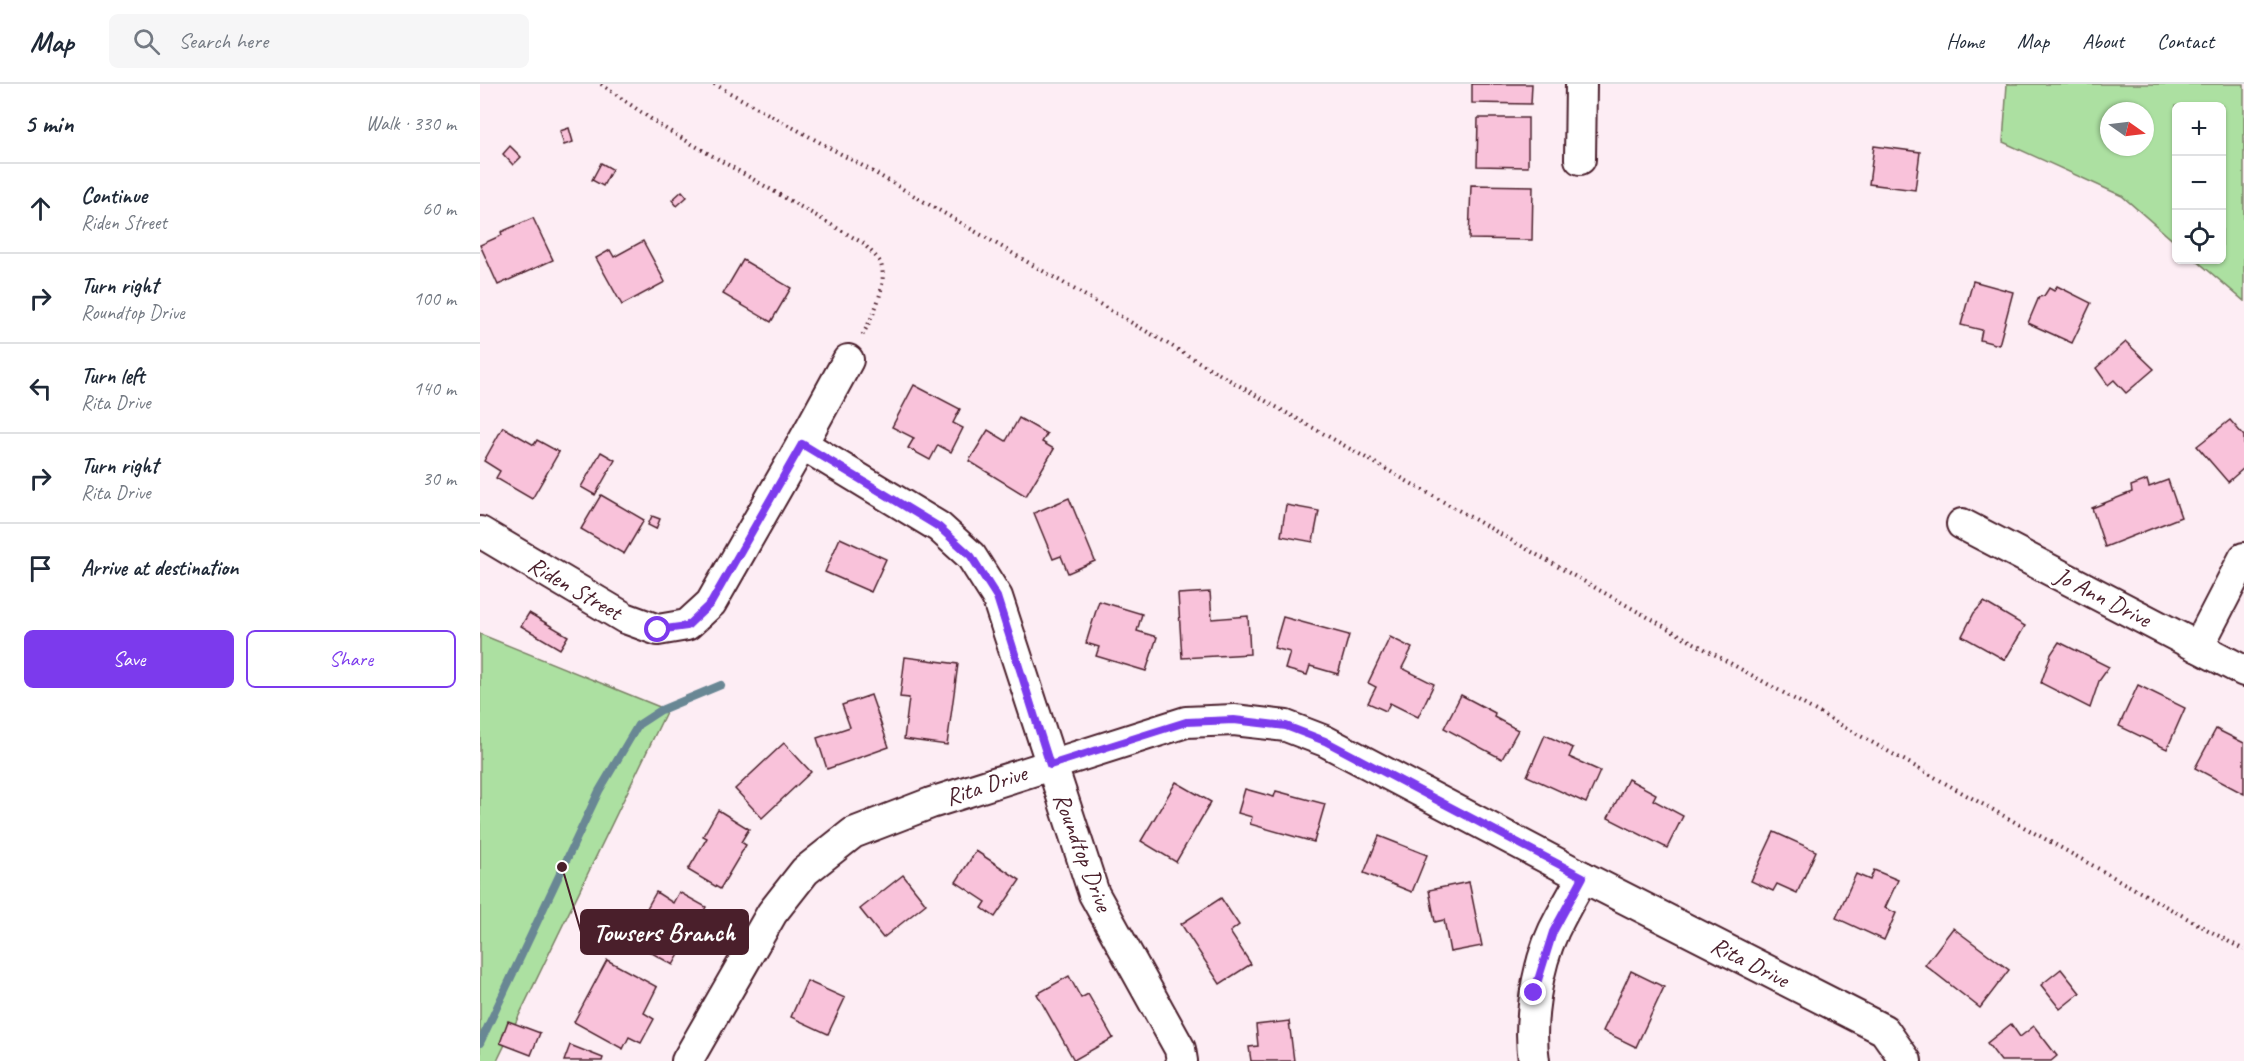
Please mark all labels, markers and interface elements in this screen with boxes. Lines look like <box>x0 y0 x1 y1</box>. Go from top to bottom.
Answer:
search box <box>109 14 529 68</box>
text: Map <box>30 24 73 59</box>
icon: search <box>130 25 163 58</box>
text: Search here <box>178 27 268 55</box>
text: Home <box>1946 28 1984 54</box>
text: Map <box>2017 28 2049 54</box>
text: About <box>2082 28 2124 54</box>
text: Contact <box>2157 28 2214 54</box>
north arrow <box>2100 102 2154 156</box>
map controls <box>2172 102 2226 264</box>
button: + <box>2172 102 2226 156</box>
text: 5 min <box>24 107 73 140</box>
text: Walk · 330 m <box>366 111 456 136</box>
button: − <box>2172 156 2226 210</box>
text: Continue <box>81 182 147 210</box>
icon: ahead <box>24 192 57 225</box>
text: 60 m <box>422 196 456 221</box>
text: Riden Street <box>81 210 167 235</box>
button: locate <box>2172 210 2226 264</box>
text: Turn right <box>81 272 158 300</box>
icon: right <box>24 282 57 315</box>
text: 100 m <box>413 286 456 311</box>
text: Roundtop Drive <box>81 300 185 325</box>
text: Turn left <box>81 362 145 390</box>
icon: left <box>24 372 57 405</box>
text: 140 m <box>413 376 456 401</box>
text: Rita Drive <box>81 390 151 415</box>
text: Turn right <box>81 452 158 480</box>
icon: right <box>24 462 57 495</box>
text: 30 m <box>422 466 456 491</box>
text: Rita Drive <box>81 480 151 505</box>
street label: Riden Street <box>523 549 629 628</box>
icon: arrive <box>24 552 57 585</box>
text: Arrive at destination <box>81 554 238 582</box>
street label: Jo Ann Drive <box>2049 560 2158 635</box>
route start <box>644 616 670 642</box>
button: Save <box>24 630 234 688</box>
button: Share <box>246 630 456 688</box>
street label: Rita Drive <box>942 757 1032 812</box>
street label: Roundtop Drive <box>1047 789 1120 917</box>
callout: Towsers Branch <box>581 910 748 954</box>
text: Towsers Branch <box>593 916 736 949</box>
street label: Rita Drive <box>1706 930 1796 995</box>
route end <box>1520 979 1546 1005</box>

